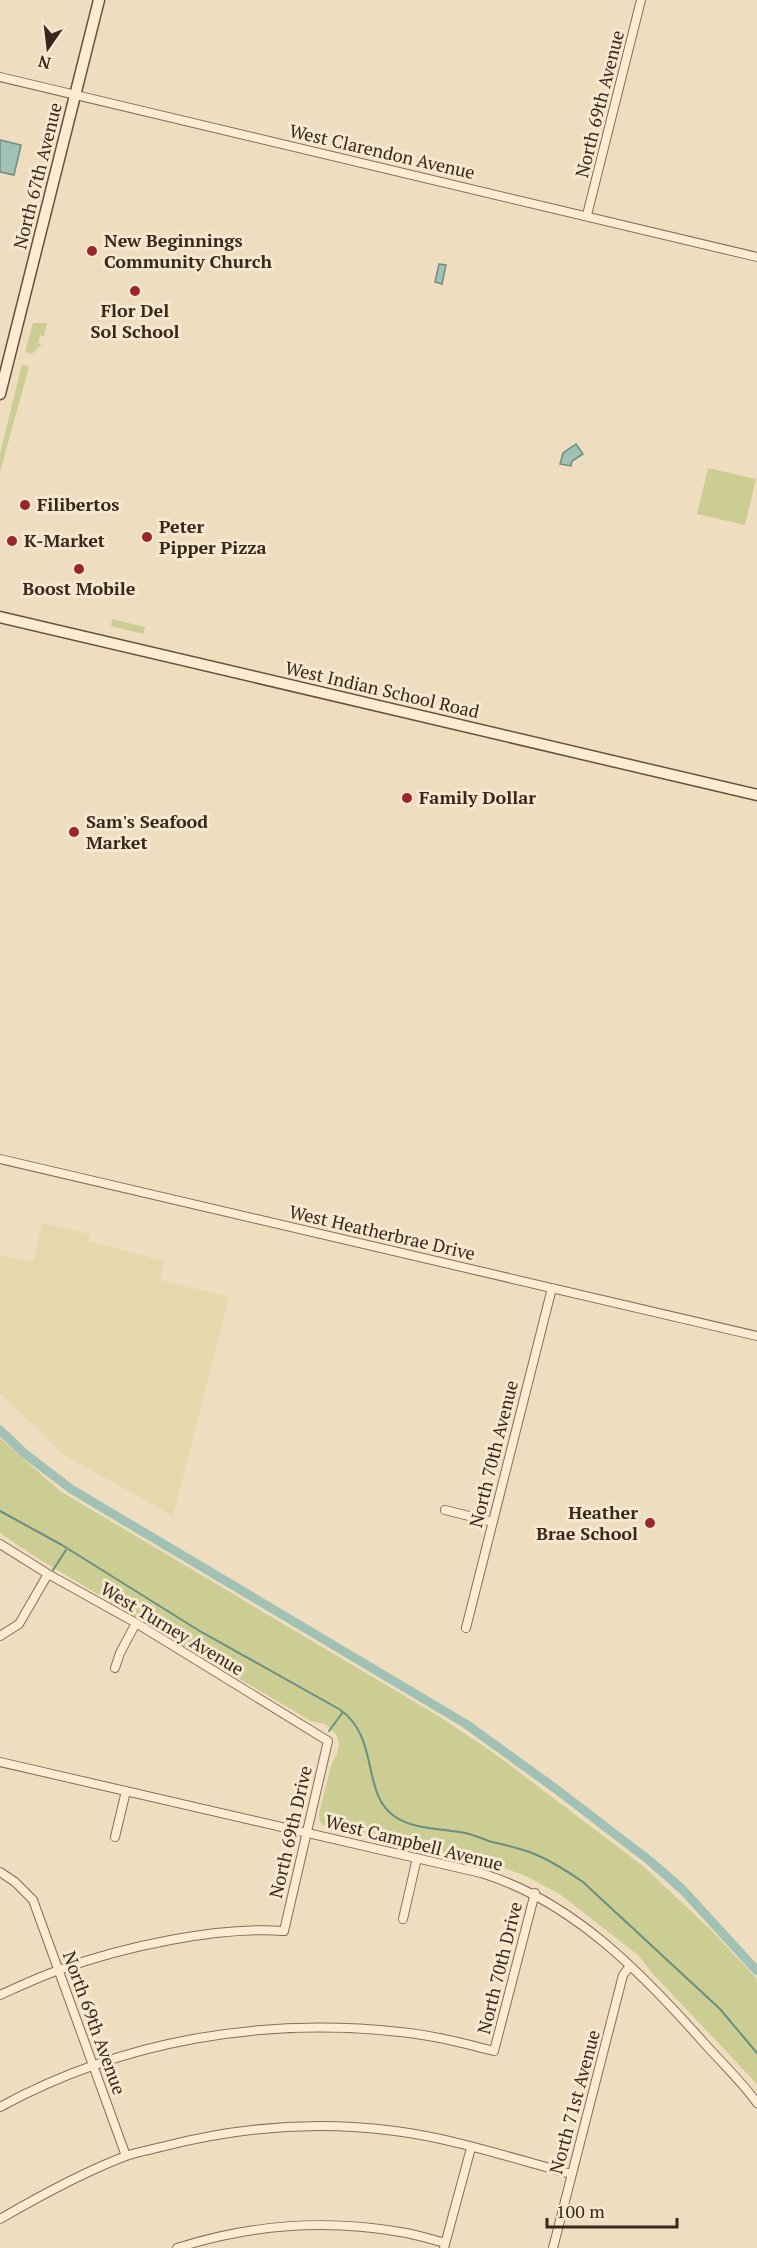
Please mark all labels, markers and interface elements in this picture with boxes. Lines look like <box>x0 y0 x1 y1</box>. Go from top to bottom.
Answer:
north arrow <box>18 18 78 78</box>
street label: North 69th Avenue <box>569 28 629 180</box>
text: N <box>36 50 53 75</box>
street label: North 67th Avenue <box>7 100 67 252</box>
street label: West Clarendon Avenue <box>287 118 477 184</box>
place label: New Beginnings Community Church <box>104 228 272 273</box>
marker: New Beginnings Community Church <box>85 244 99 258</box>
marker: Flor Del Sol School <box>128 284 142 298</box>
place label: Flor Del Sol School <box>90 298 180 343</box>
place label: Filibertos <box>37 492 119 516</box>
marker: Filibertos <box>18 498 32 512</box>
place label: Peter Pipper Pizza <box>159 514 266 559</box>
place label: K-Market <box>24 528 105 552</box>
marker: Peter Pipper Pizza <box>140 530 154 544</box>
marker: K-Market <box>5 534 19 548</box>
marker: Boost Mobile <box>72 562 86 576</box>
place label: Boost Mobile <box>23 576 136 600</box>
street label: West Indian School Road <box>283 655 482 723</box>
place label: Family Dollar <box>419 785 536 809</box>
marker: Family Dollar <box>400 791 414 805</box>
place label: Sam's Seafood Market <box>86 809 208 854</box>
marker: Sam's Seafood Market <box>67 825 81 839</box>
street label: West Heatherbrae Drive <box>287 1199 478 1265</box>
street label: North 70th Avenue <box>463 1378 523 1530</box>
place label: Heather Brae School <box>536 1500 638 1545</box>
marker: Heather Brae School <box>643 1516 657 1530</box>
street label: West Turney Avenue <box>97 1576 249 1680</box>
street label: North 69th Drive <box>263 1763 317 1900</box>
street label: West Campbell Avenue <box>323 1808 506 1876</box>
street label: North 70th Drive <box>471 1899 527 2036</box>
street label: North 69th Avenue <box>58 1948 132 2098</box>
street label: North 71st Avenue <box>543 2027 605 2176</box>
scale bar <box>547 2191 678 2229</box>
text: 100 m <box>556 2199 605 2223</box>

